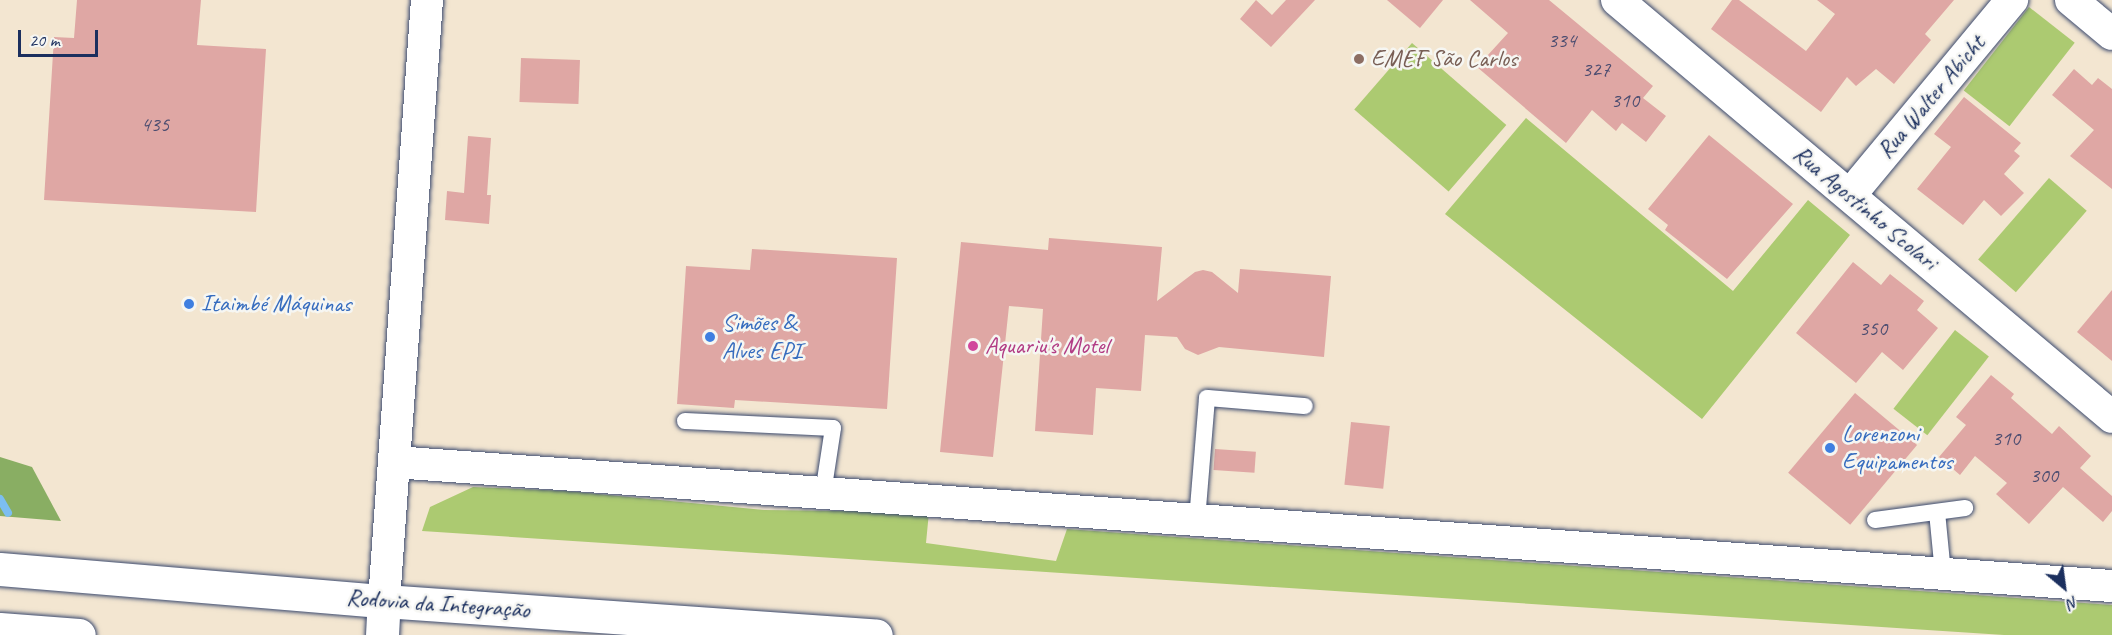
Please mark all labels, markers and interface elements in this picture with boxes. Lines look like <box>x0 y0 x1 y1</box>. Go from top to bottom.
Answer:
scale bar <box>21 18 100 56</box>
house number: 334 <box>1548 27 1576 53</box>
text: 20 m <box>29 29 60 51</box>
street label: Rua Walter Abicht <box>1871 29 1991 165</box>
place label: EMEF São Carlos <box>1371 45 1518 73</box>
marker: EMEF São Carlos <box>1352 52 1366 66</box>
house number: 327 <box>1582 56 1610 82</box>
house number: 310 <box>1611 87 1639 113</box>
house number: 435 <box>141 111 169 137</box>
street label: Rua Agostinho Scolari <box>1788 140 1942 276</box>
place label: Itaimbé Máquinas <box>201 290 351 318</box>
marker: Itaimbé Máquinas <box>182 297 196 311</box>
place label: Simões & Alves EPI <box>722 309 801 365</box>
house number: 350 <box>1859 315 1887 341</box>
marker: Simões & Alves EPI <box>703 330 717 344</box>
place label: Aquariu's Motel <box>985 332 1108 360</box>
marker: Aquariu's Motel <box>966 339 980 353</box>
place label: Lorenzoni Equipamentos <box>1842 420 1952 476</box>
house number: 310 <box>1992 425 2020 451</box>
marker: Lorenzoni Equipamentos <box>1823 441 1837 455</box>
house number: 300 <box>2030 462 2058 488</box>
north arrow <box>2034 557 2094 617</box>
street label: Rodovia da Integração <box>345 583 531 625</box>
text: N <box>2064 592 2082 614</box>

